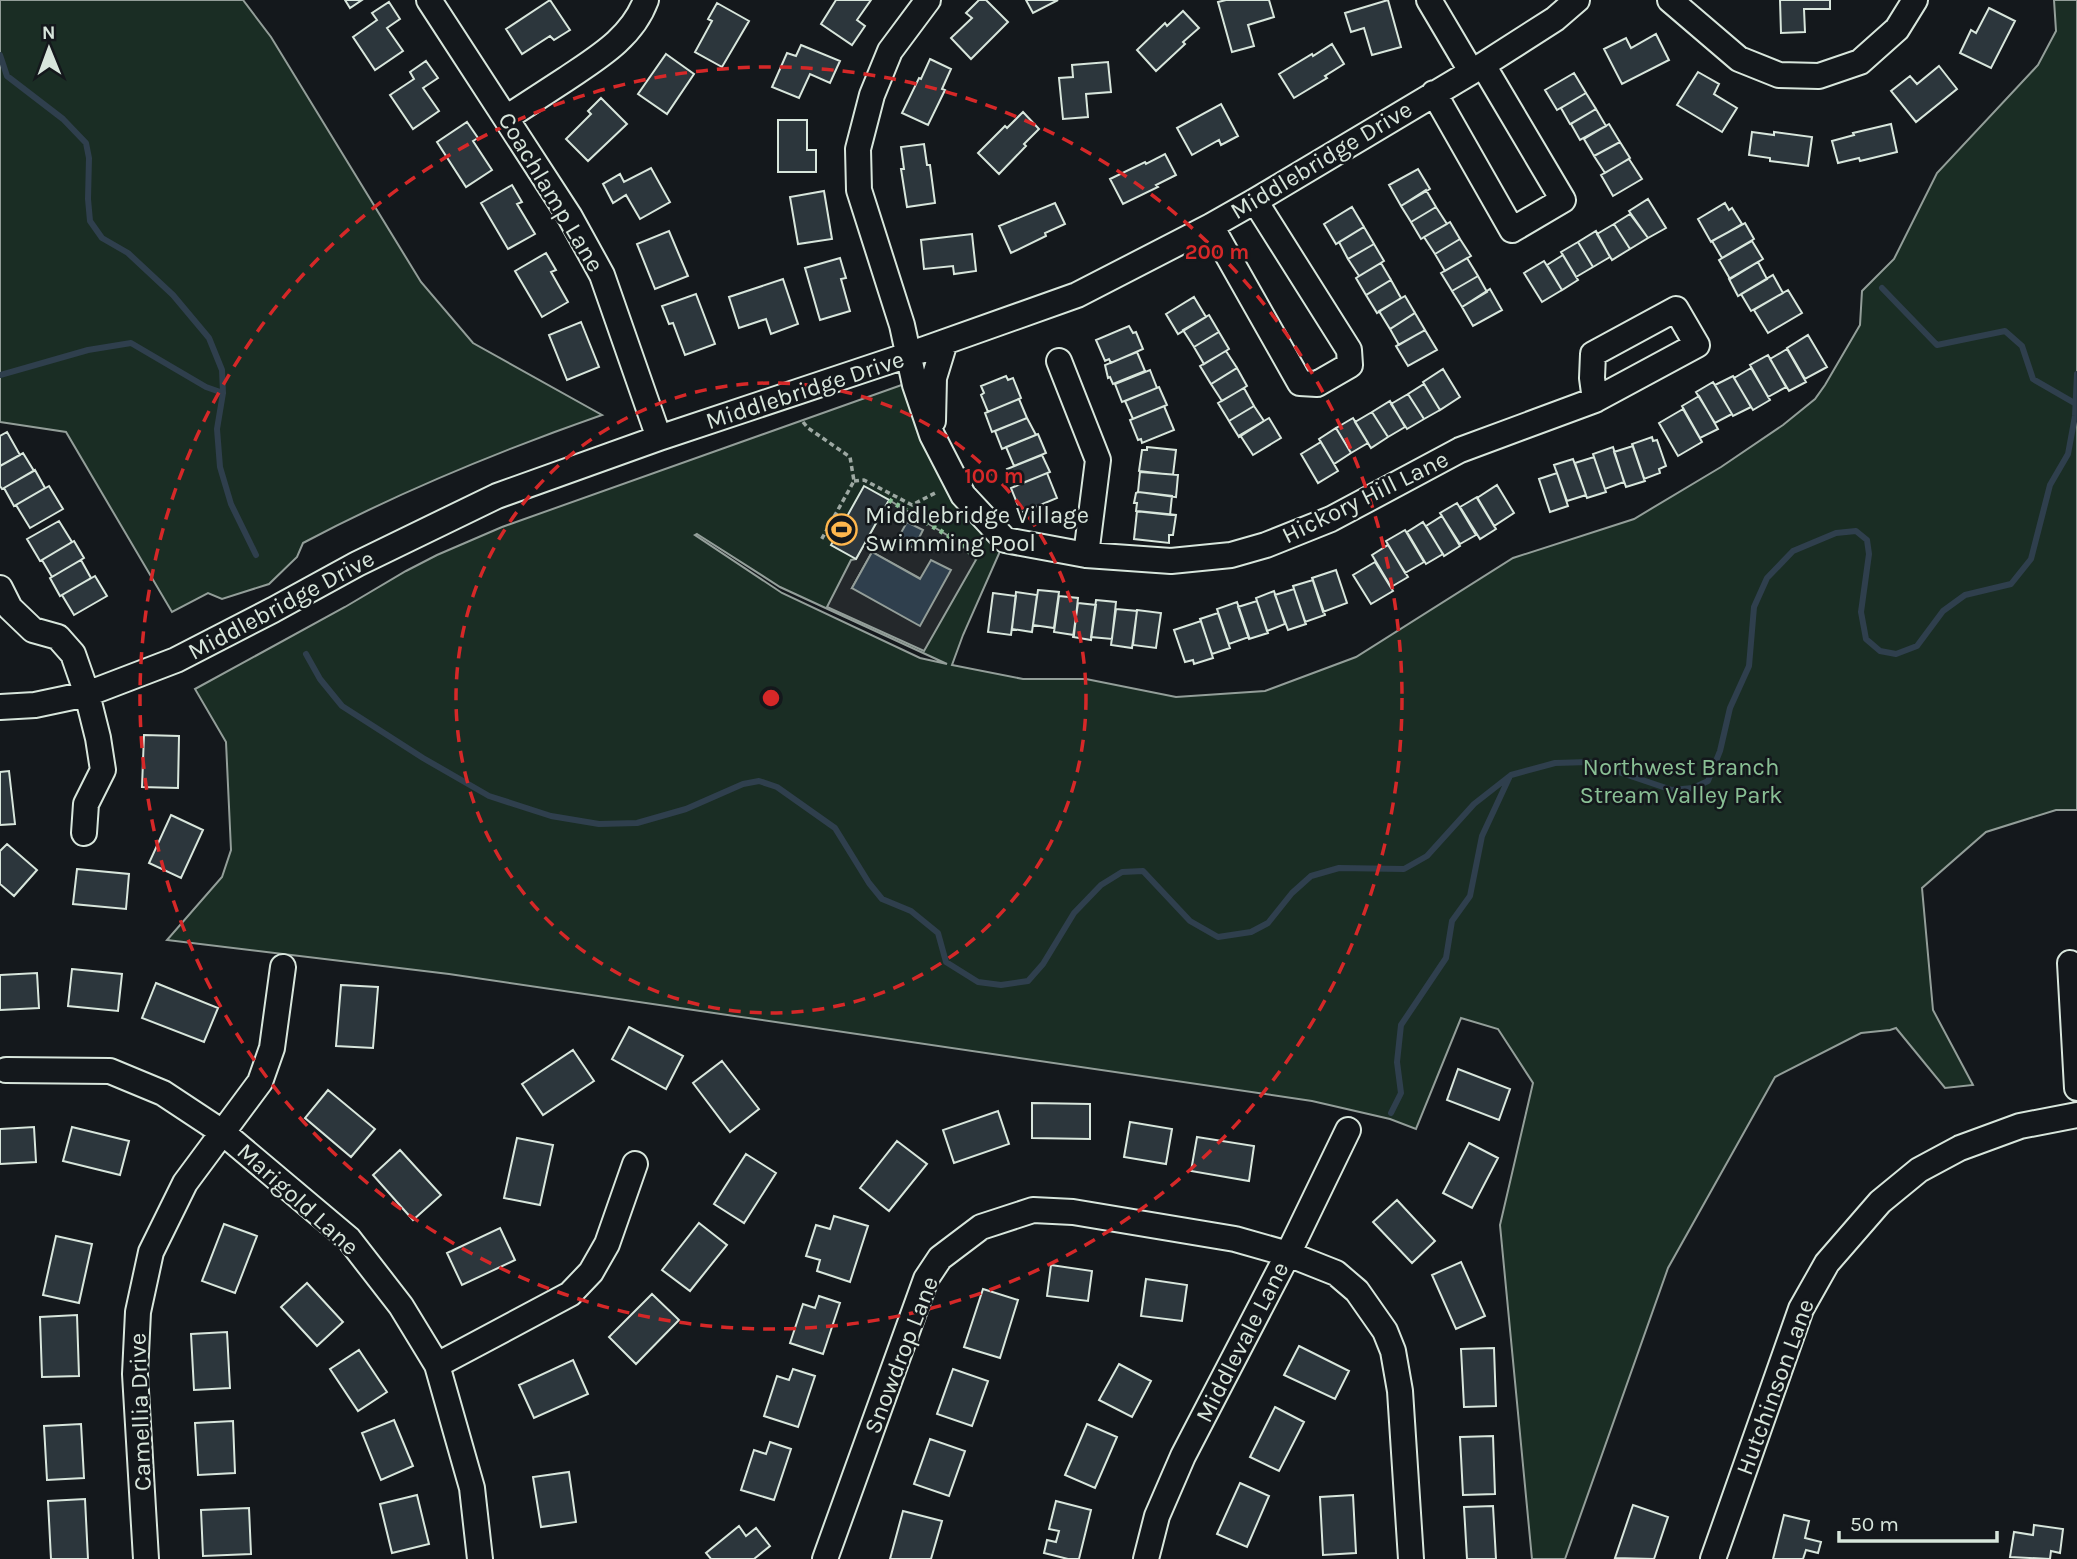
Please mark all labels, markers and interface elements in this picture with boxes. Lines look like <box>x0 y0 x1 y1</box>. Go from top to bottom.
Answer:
north arrow <box>14 14 84 84</box>
text: N <box>42 22 56 44</box>
street label: Middlebridge Drive <box>1225 95 1417 225</box>
street label: Coachlamp Lane <box>492 107 610 277</box>
text: 200 m <box>1185 240 1249 264</box>
street label: Middlebridge Drive <box>702 345 908 435</box>
street label: Hickory Hill Lane <box>1277 445 1453 549</box>
text: 100 m <box>964 464 1024 488</box>
place label: Middlebridge Village Swimming Pool <box>865 501 1089 557</box>
sports icon: Middlebridge Village Swimming Pool <box>825 512 859 546</box>
street label: Middlebridge Drive <box>183 544 379 666</box>
centre of rings <box>759 686 783 710</box>
park label: Northwest Branch Stream Valley Park <box>1579 753 1783 809</box>
street label: Marigold Lane <box>231 1137 365 1261</box>
street label: Middlevale Lane <box>1190 1257 1294 1427</box>
street label: Snowdrop Lane <box>858 1272 944 1438</box>
street label: Hutchinson Lane <box>1730 1295 1820 1479</box>
street label: Camellia Drive <box>123 1332 157 1492</box>
scale bar <box>1839 1500 1996 1544</box>
text: 50 m <box>1850 1512 1899 1536</box>

